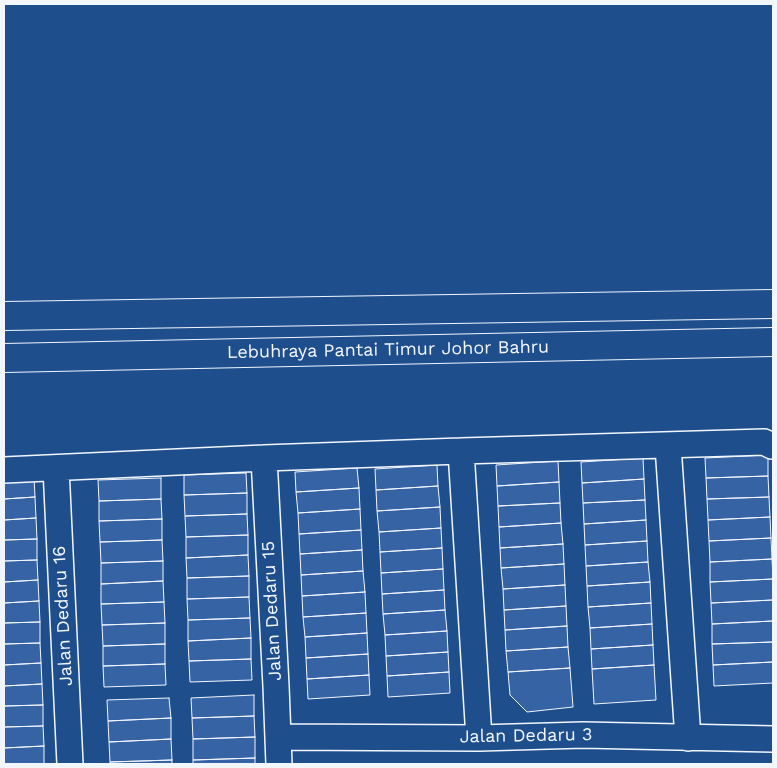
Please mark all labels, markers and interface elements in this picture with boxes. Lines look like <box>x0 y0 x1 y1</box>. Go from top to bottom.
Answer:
street label: Lebuhraya Pantai Timur Johor Bahru <box>227 336 549 364</box>
street label: Jalan Dedaru 15 <box>258 541 286 681</box>
street label: Jalan Dedaru 16 <box>49 545 77 687</box>
street label: Jalan Dedaru 3 <box>459 724 593 748</box>

